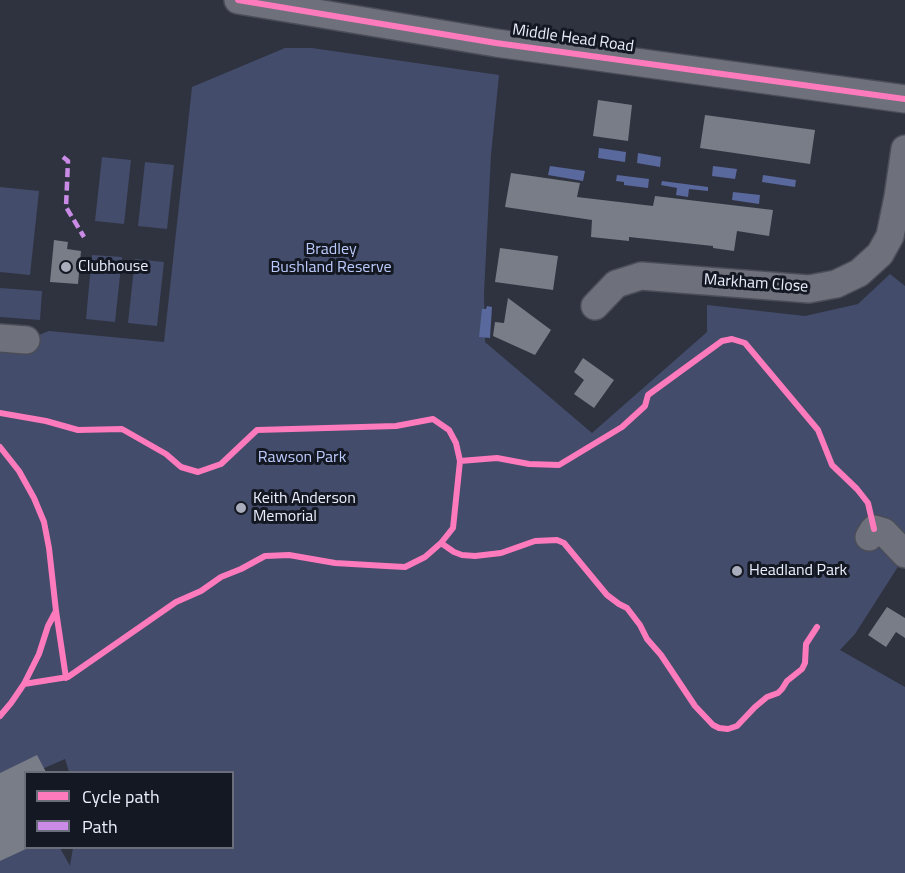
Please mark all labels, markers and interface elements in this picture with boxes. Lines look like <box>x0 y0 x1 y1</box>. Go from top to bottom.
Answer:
street label: Middle Head Road <box>511 21 635 57</box>
park label: Bradley Bushland Reserve <box>270 240 392 278</box>
place label: Clubhouse <box>78 257 148 277</box>
marker: Clubhouse <box>59 260 73 274</box>
street label: Markham Close <box>703 271 809 297</box>
park label: Rawson Park <box>258 448 346 468</box>
place label: Keith Anderson Memorial <box>253 489 356 527</box>
marker: Keith Anderson Memorial <box>234 501 248 515</box>
place label: Headland Park <box>749 561 847 581</box>
marker: Headland Park <box>730 564 744 578</box>
legend <box>24 771 234 849</box>
text: Cycle path <box>82 783 160 810</box>
text: Path <box>82 813 118 840</box>

